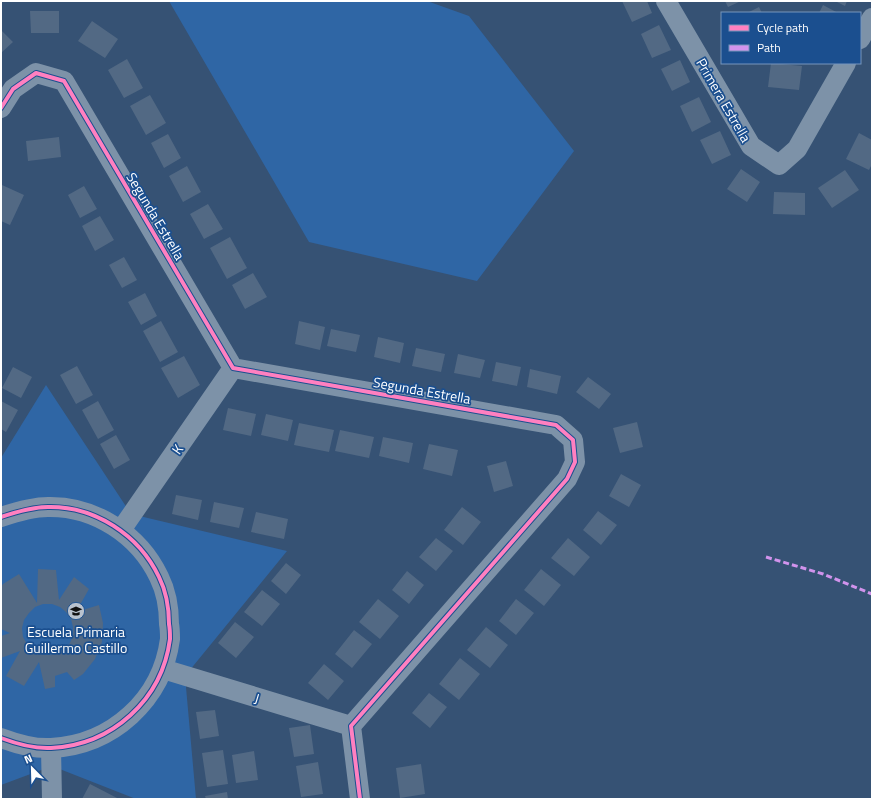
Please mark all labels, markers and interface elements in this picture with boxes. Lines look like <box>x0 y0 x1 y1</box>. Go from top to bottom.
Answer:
legend <box>721 12 861 64</box>
text: Cycle path <box>757 18 809 37</box>
text: Path <box>757 38 781 57</box>
street label: Primera Estrella <box>691 54 757 146</box>
street label: Segunda Estrella <box>122 168 190 264</box>
street label: Segunda Estrella <box>372 371 472 409</box>
street label: K <box>166 440 188 458</box>
school or university icon: Escuela Primaria Guillermo Castillo <box>66 601 86 621</box>
place label: Escuela Primaria Guillermo Castillo <box>25 621 127 658</box>
street label: J <box>252 687 262 709</box>
north arrow <box>12 748 52 788</box>
text: N <box>21 750 35 768</box>

